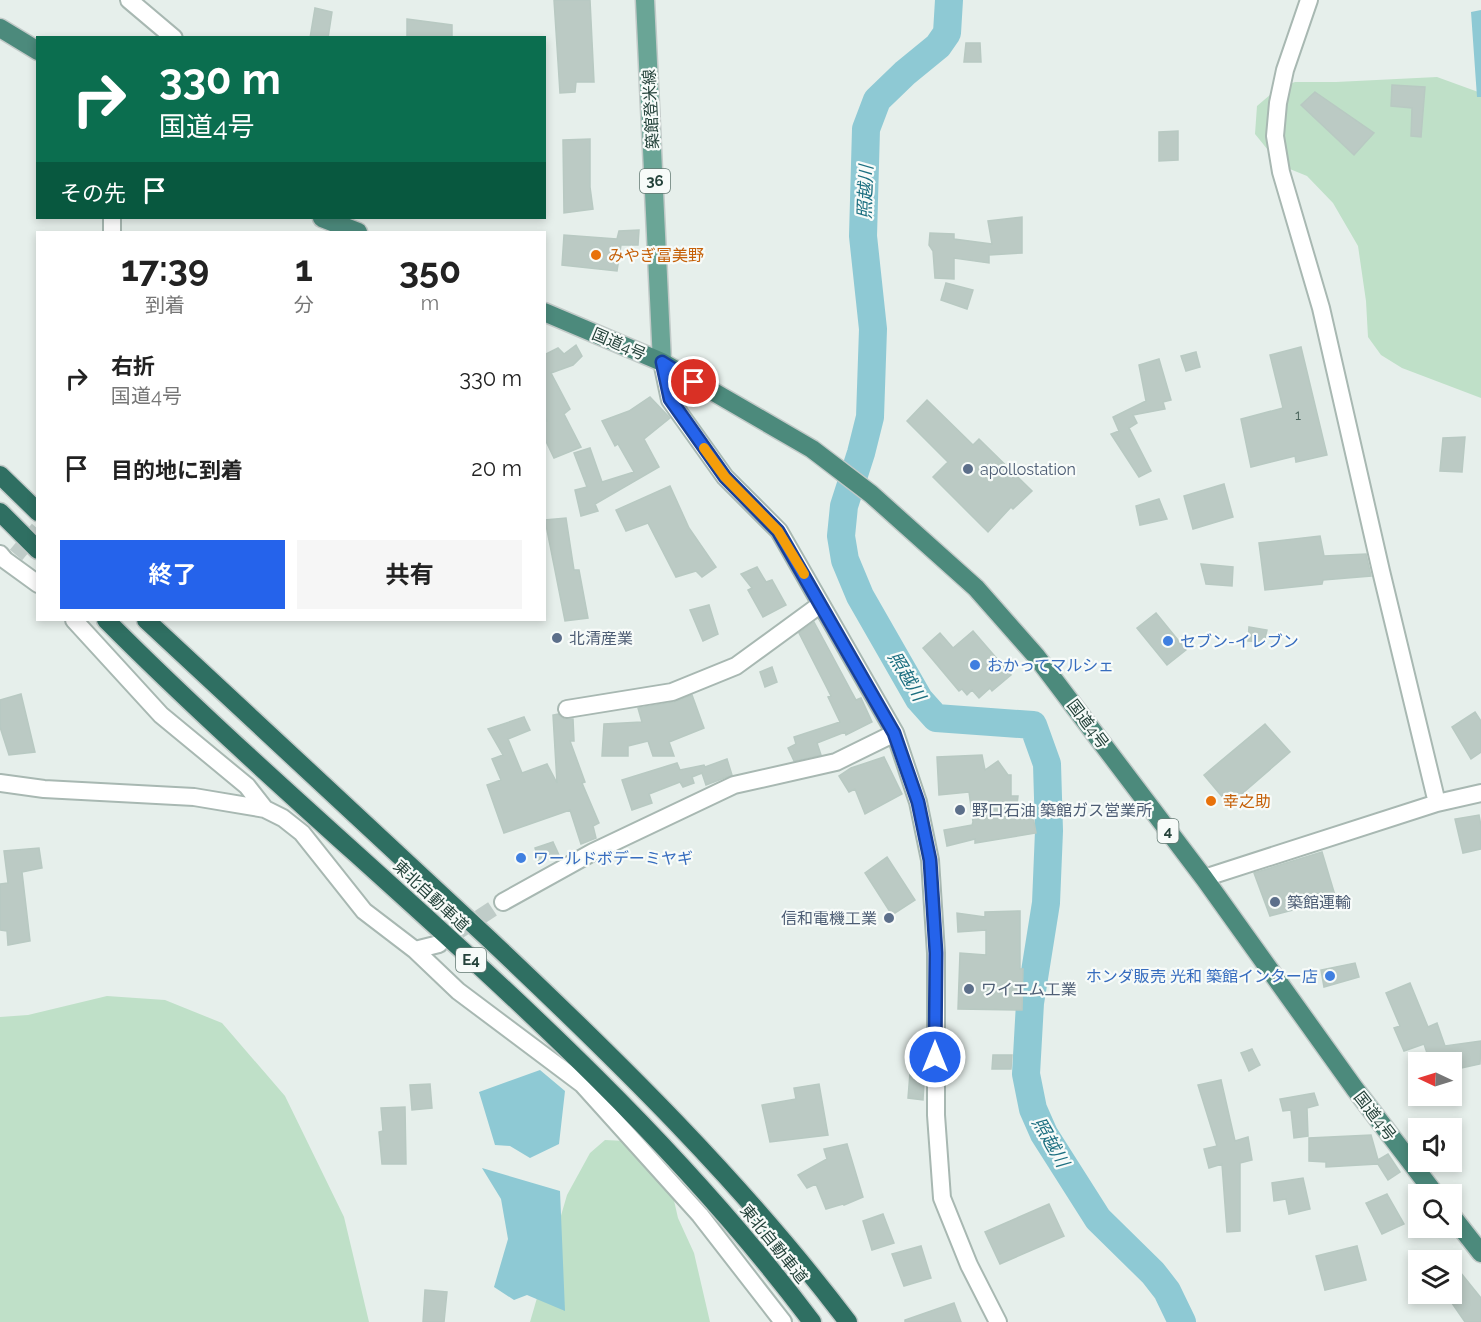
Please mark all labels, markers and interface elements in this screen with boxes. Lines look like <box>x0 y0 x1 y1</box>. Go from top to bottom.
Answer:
text: 330 m <box>159 55 281 104</box>
icon: right <box>60 60 138 138</box>
street label: 築館登米線 <box>639 69 663 149</box>
text: 国道4号 <box>159 111 255 142</box>
water label: 照越川 <box>854 163 877 219</box>
road number: 36 <box>640 169 670 193</box>
icon: arrive <box>138 174 171 207</box>
text: その先 <box>60 180 126 206</box>
place label: みやぎ冨美野 <box>608 246 704 265</box>
text: 17:39 <box>121 247 209 289</box>
text: 1 <box>295 247 313 289</box>
marker: みやぎ冨美野 <box>589 248 603 262</box>
text: 350 <box>399 249 461 291</box>
text: m <box>421 291 439 315</box>
text: 到着 <box>145 293 185 317</box>
text: 分 <box>294 293 314 317</box>
street label: 国道4号 <box>589 324 649 364</box>
text: 右折 <box>111 353 155 379</box>
pin <box>668 356 719 407</box>
icon: right <box>60 362 93 395</box>
text: 330 m <box>459 365 522 391</box>
icon: arrive <box>677 365 710 398</box>
text: 国道4号 <box>111 384 182 408</box>
house number: 1 <box>1295 407 1301 423</box>
icon: arrive <box>60 452 93 485</box>
text: 20 m <box>471 455 522 481</box>
text: 目的地に到着 <box>111 457 243 483</box>
place label: apollostation <box>980 460 1076 479</box>
marker: apollostation <box>961 462 975 476</box>
button: 終了 <box>60 540 285 609</box>
button: 共有 <box>297 540 522 609</box>
place label: 北清産業 <box>569 629 633 648</box>
marker: 北清産業 <box>550 631 564 645</box>
place label: セブン-イレブン <box>1180 632 1299 651</box>
marker: セブン-イレブン <box>1161 634 1175 648</box>
water label: 照越川 <box>884 647 931 706</box>
place label: おかってマルシェ <box>987 656 1114 675</box>
marker: おかってマルシェ <box>968 658 982 672</box>
street label: 国道4号 <box>1063 696 1113 752</box>
place label: 幸之助 <box>1223 792 1271 811</box>
marker: 幸之助 <box>1204 794 1218 808</box>
place label: 野口石油 築館ガス営業所 <box>972 801 1152 820</box>
marker: 野口石油 築館ガス営業所 <box>953 803 967 817</box>
road number: 4 <box>1158 819 1178 843</box>
place label: ワールドボデーミヤギ <box>533 849 693 868</box>
marker: ワールドボデーミヤギ <box>514 851 528 865</box>
street label: 東北自動車道 <box>389 856 473 936</box>
place label: 築館運輸 <box>1287 893 1351 912</box>
marker: 築館運輸 <box>1268 895 1282 909</box>
place label: 信和電機工業 <box>781 909 877 928</box>
marker: 信和電機工業 <box>882 911 896 925</box>
road number: E4 <box>456 948 486 972</box>
place label: ホンダ販売 光和 築館インター店 <box>1086 967 1318 986</box>
marker: ホンダ販売 光和 築館インター店 <box>1323 969 1337 983</box>
place label: ワイエム工業 <box>981 980 1077 999</box>
marker: ワイエム工業 <box>962 982 976 996</box>
position arrow <box>903 1025 967 1089</box>
north arrow <box>1408 1052 1462 1106</box>
map controls <box>1408 1052 1462 1304</box>
street label: 国道4号 <box>1350 1088 1400 1144</box>
water label: 照越川 <box>1028 1113 1075 1172</box>
button: sound <box>1408 1118 1462 1172</box>
button: search <box>1408 1184 1462 1238</box>
street label: 東北自動車道 <box>736 1201 812 1287</box>
button: layers <box>1408 1250 1462 1304</box>

